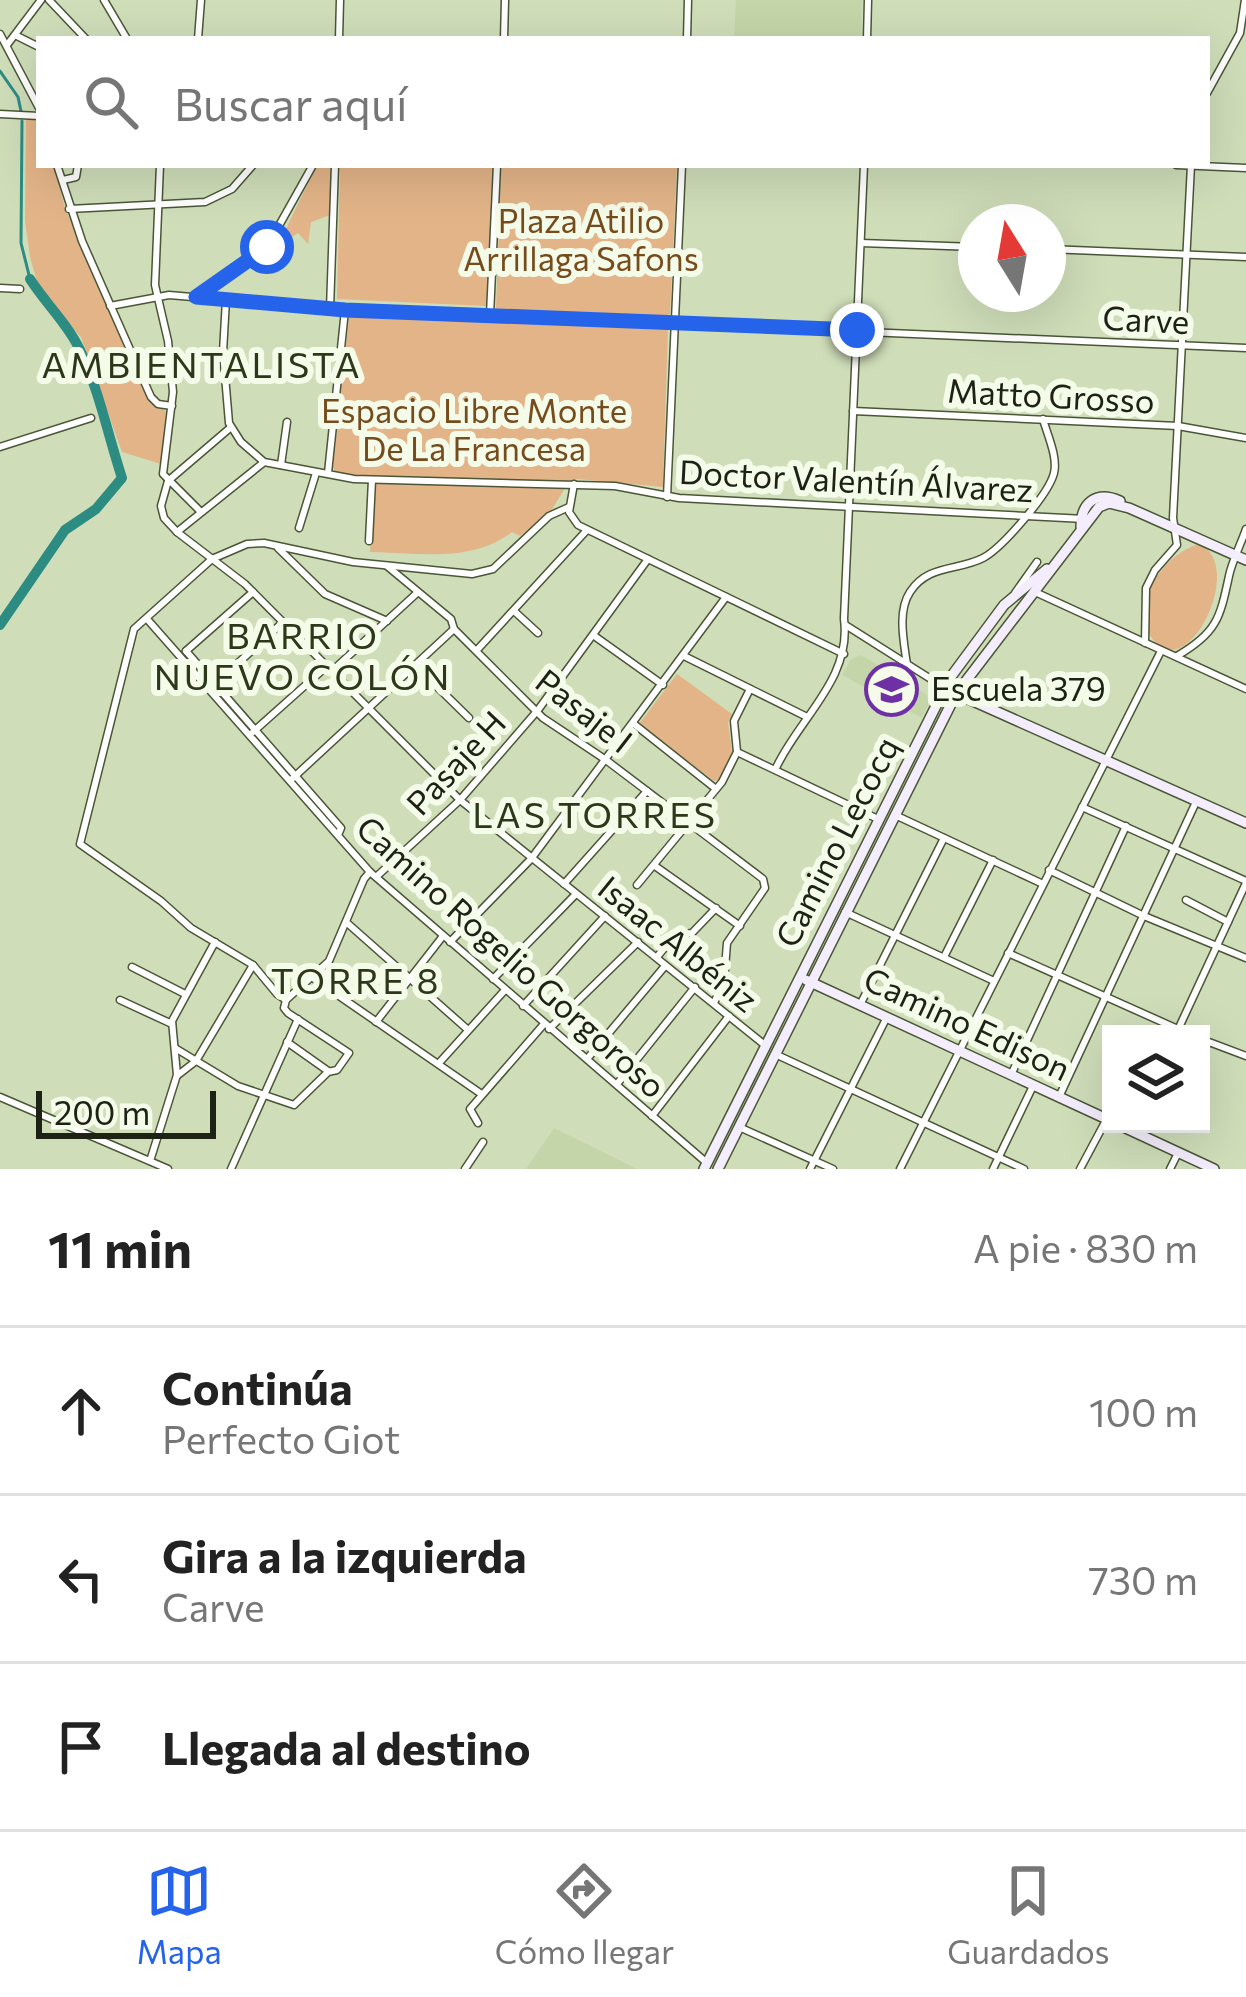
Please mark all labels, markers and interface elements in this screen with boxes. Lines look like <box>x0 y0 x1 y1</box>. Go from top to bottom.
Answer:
search box <box>36 36 1210 168</box>
icon: search <box>78 69 144 135</box>
text: Buscar aquí <box>174 75 408 130</box>
park label: Plaza Atilio Arrillaga Safons <box>463 199 699 278</box>
north arrow <box>958 204 1066 312</box>
route start <box>240 220 294 274</box>
street label: Carve <box>1102 296 1190 341</box>
route end <box>830 303 884 357</box>
district label: AMBIENTALISTA <box>42 341 363 385</box>
street label: Matto Grosso <box>947 369 1156 420</box>
park label: Espacio Libre Monte De La Francesa <box>321 389 627 468</box>
street label: Doctor Valentín Álvarez <box>678 450 1034 509</box>
district label: BARRIO NUEVO COLÓN <box>154 612 452 697</box>
street label: Pasaje I <box>528 659 642 760</box>
school or university icon: Escuela 379 <box>864 661 920 717</box>
place label: Escuela 379 <box>931 667 1106 708</box>
street label: Pasaje H <box>397 702 513 822</box>
street label: Camino Lecocq <box>765 730 906 953</box>
district label: LAS TORRES <box>472 791 718 835</box>
street label: Camino Rogelio Gorgoroso <box>349 806 675 1106</box>
street label: Isaac Albéniz <box>591 866 767 1020</box>
district label: TORRE 8 <box>271 957 441 1001</box>
street label: Camino Edison <box>858 957 1077 1088</box>
map controls <box>1102 1025 1210 1133</box>
button: layers <box>1102 1025 1210 1133</box>
scale bar <box>36 1085 216 1138</box>
text: 200 m <box>54 1091 150 1132</box>
text: 11 min <box>48 1216 192 1279</box>
text: A pie · 830 m <box>973 1223 1198 1271</box>
text: Continúa <box>162 1359 353 1414</box>
icon: ahead <box>48 1378 114 1444</box>
text: 100 m <box>1089 1387 1198 1435</box>
text: Perfecto Giot <box>162 1414 400 1462</box>
text: Gira a la izquierda <box>162 1527 527 1582</box>
icon: left <box>48 1546 114 1612</box>
text: 730 m <box>1088 1555 1198 1603</box>
text: Carve <box>162 1582 265 1630</box>
icon: arrive <box>48 1714 114 1780</box>
text: Llegada al destino <box>162 1719 531 1774</box>
tab: Mapa <box>136 1858 222 1971</box>
tab: Cómo llegar <box>495 1858 674 1971</box>
tab: Guardados <box>947 1858 1109 1971</box>

